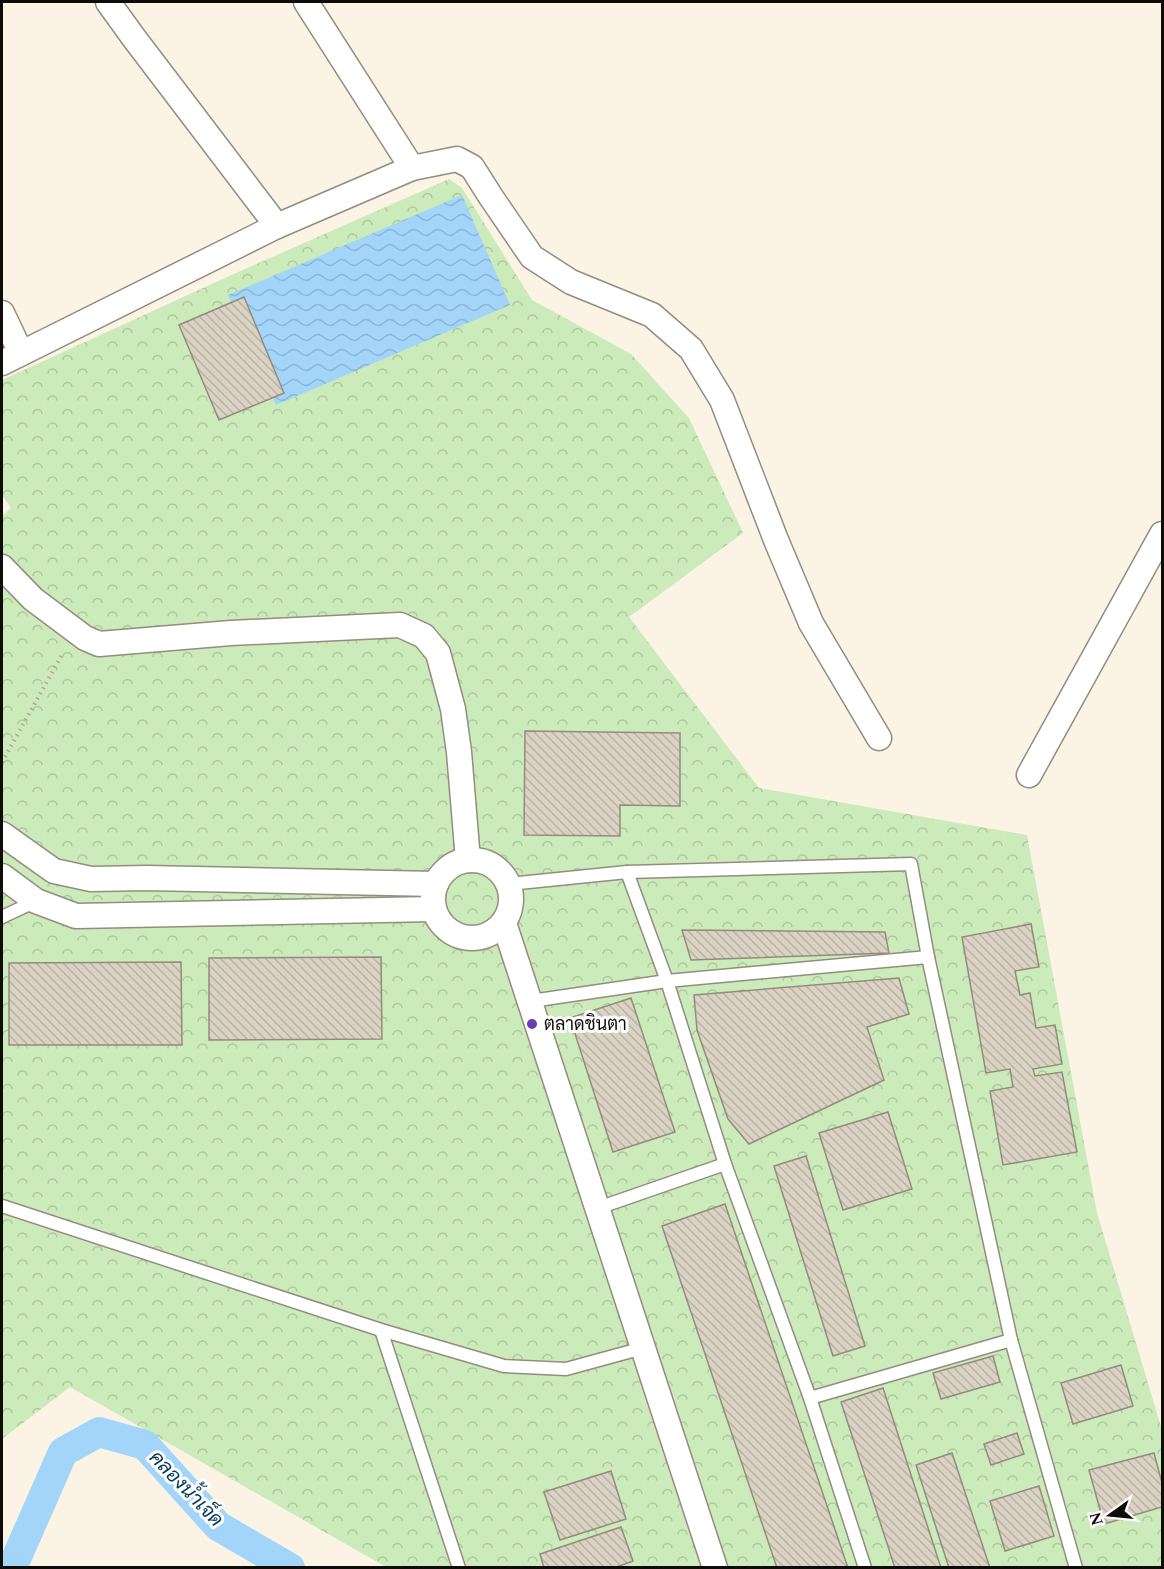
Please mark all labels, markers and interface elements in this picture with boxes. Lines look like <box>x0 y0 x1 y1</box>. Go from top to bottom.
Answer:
place label: ตลาดชินตา <box>544 1011 627 1038</box>
marker: ตลาดชินตา <box>525 1017 539 1031</box>
water label: คลองน้ำเจ็ด <box>142 1441 233 1534</box>
north arrow <box>1080 1485 1140 1545</box>
text: N <box>1083 1509 1110 1528</box>

